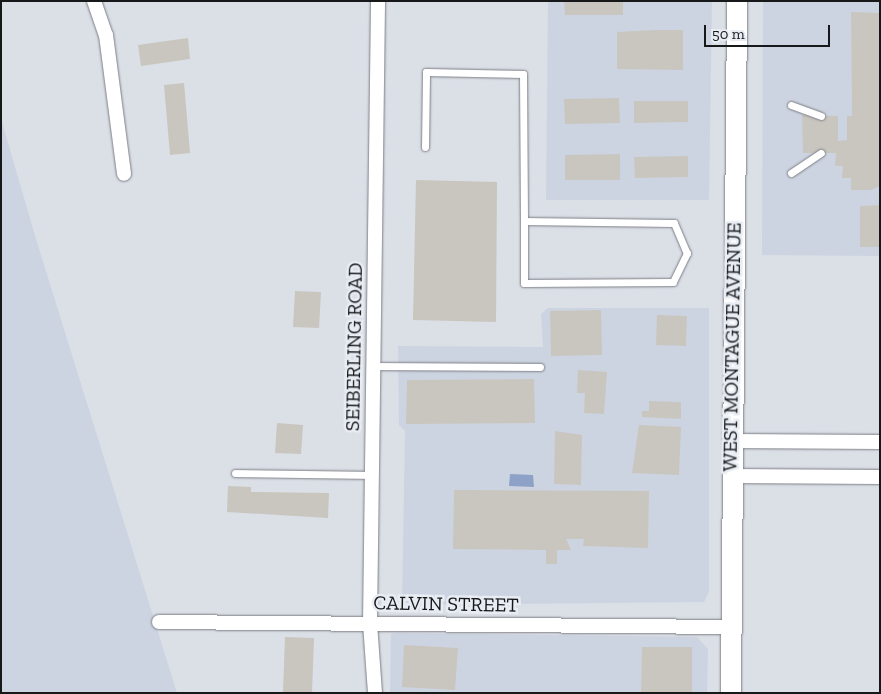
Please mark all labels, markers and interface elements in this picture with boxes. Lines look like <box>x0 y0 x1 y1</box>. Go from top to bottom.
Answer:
scale bar <box>706 15 832 47</box>
text: 50 m <box>712 25 745 43</box>
street label: WEST MONTAGUE AVENUE <box>718 222 746 472</box>
street label: SEIBERLING ROAD <box>341 263 367 431</box>
street label: CALVIN STREET <box>373 591 519 617</box>

